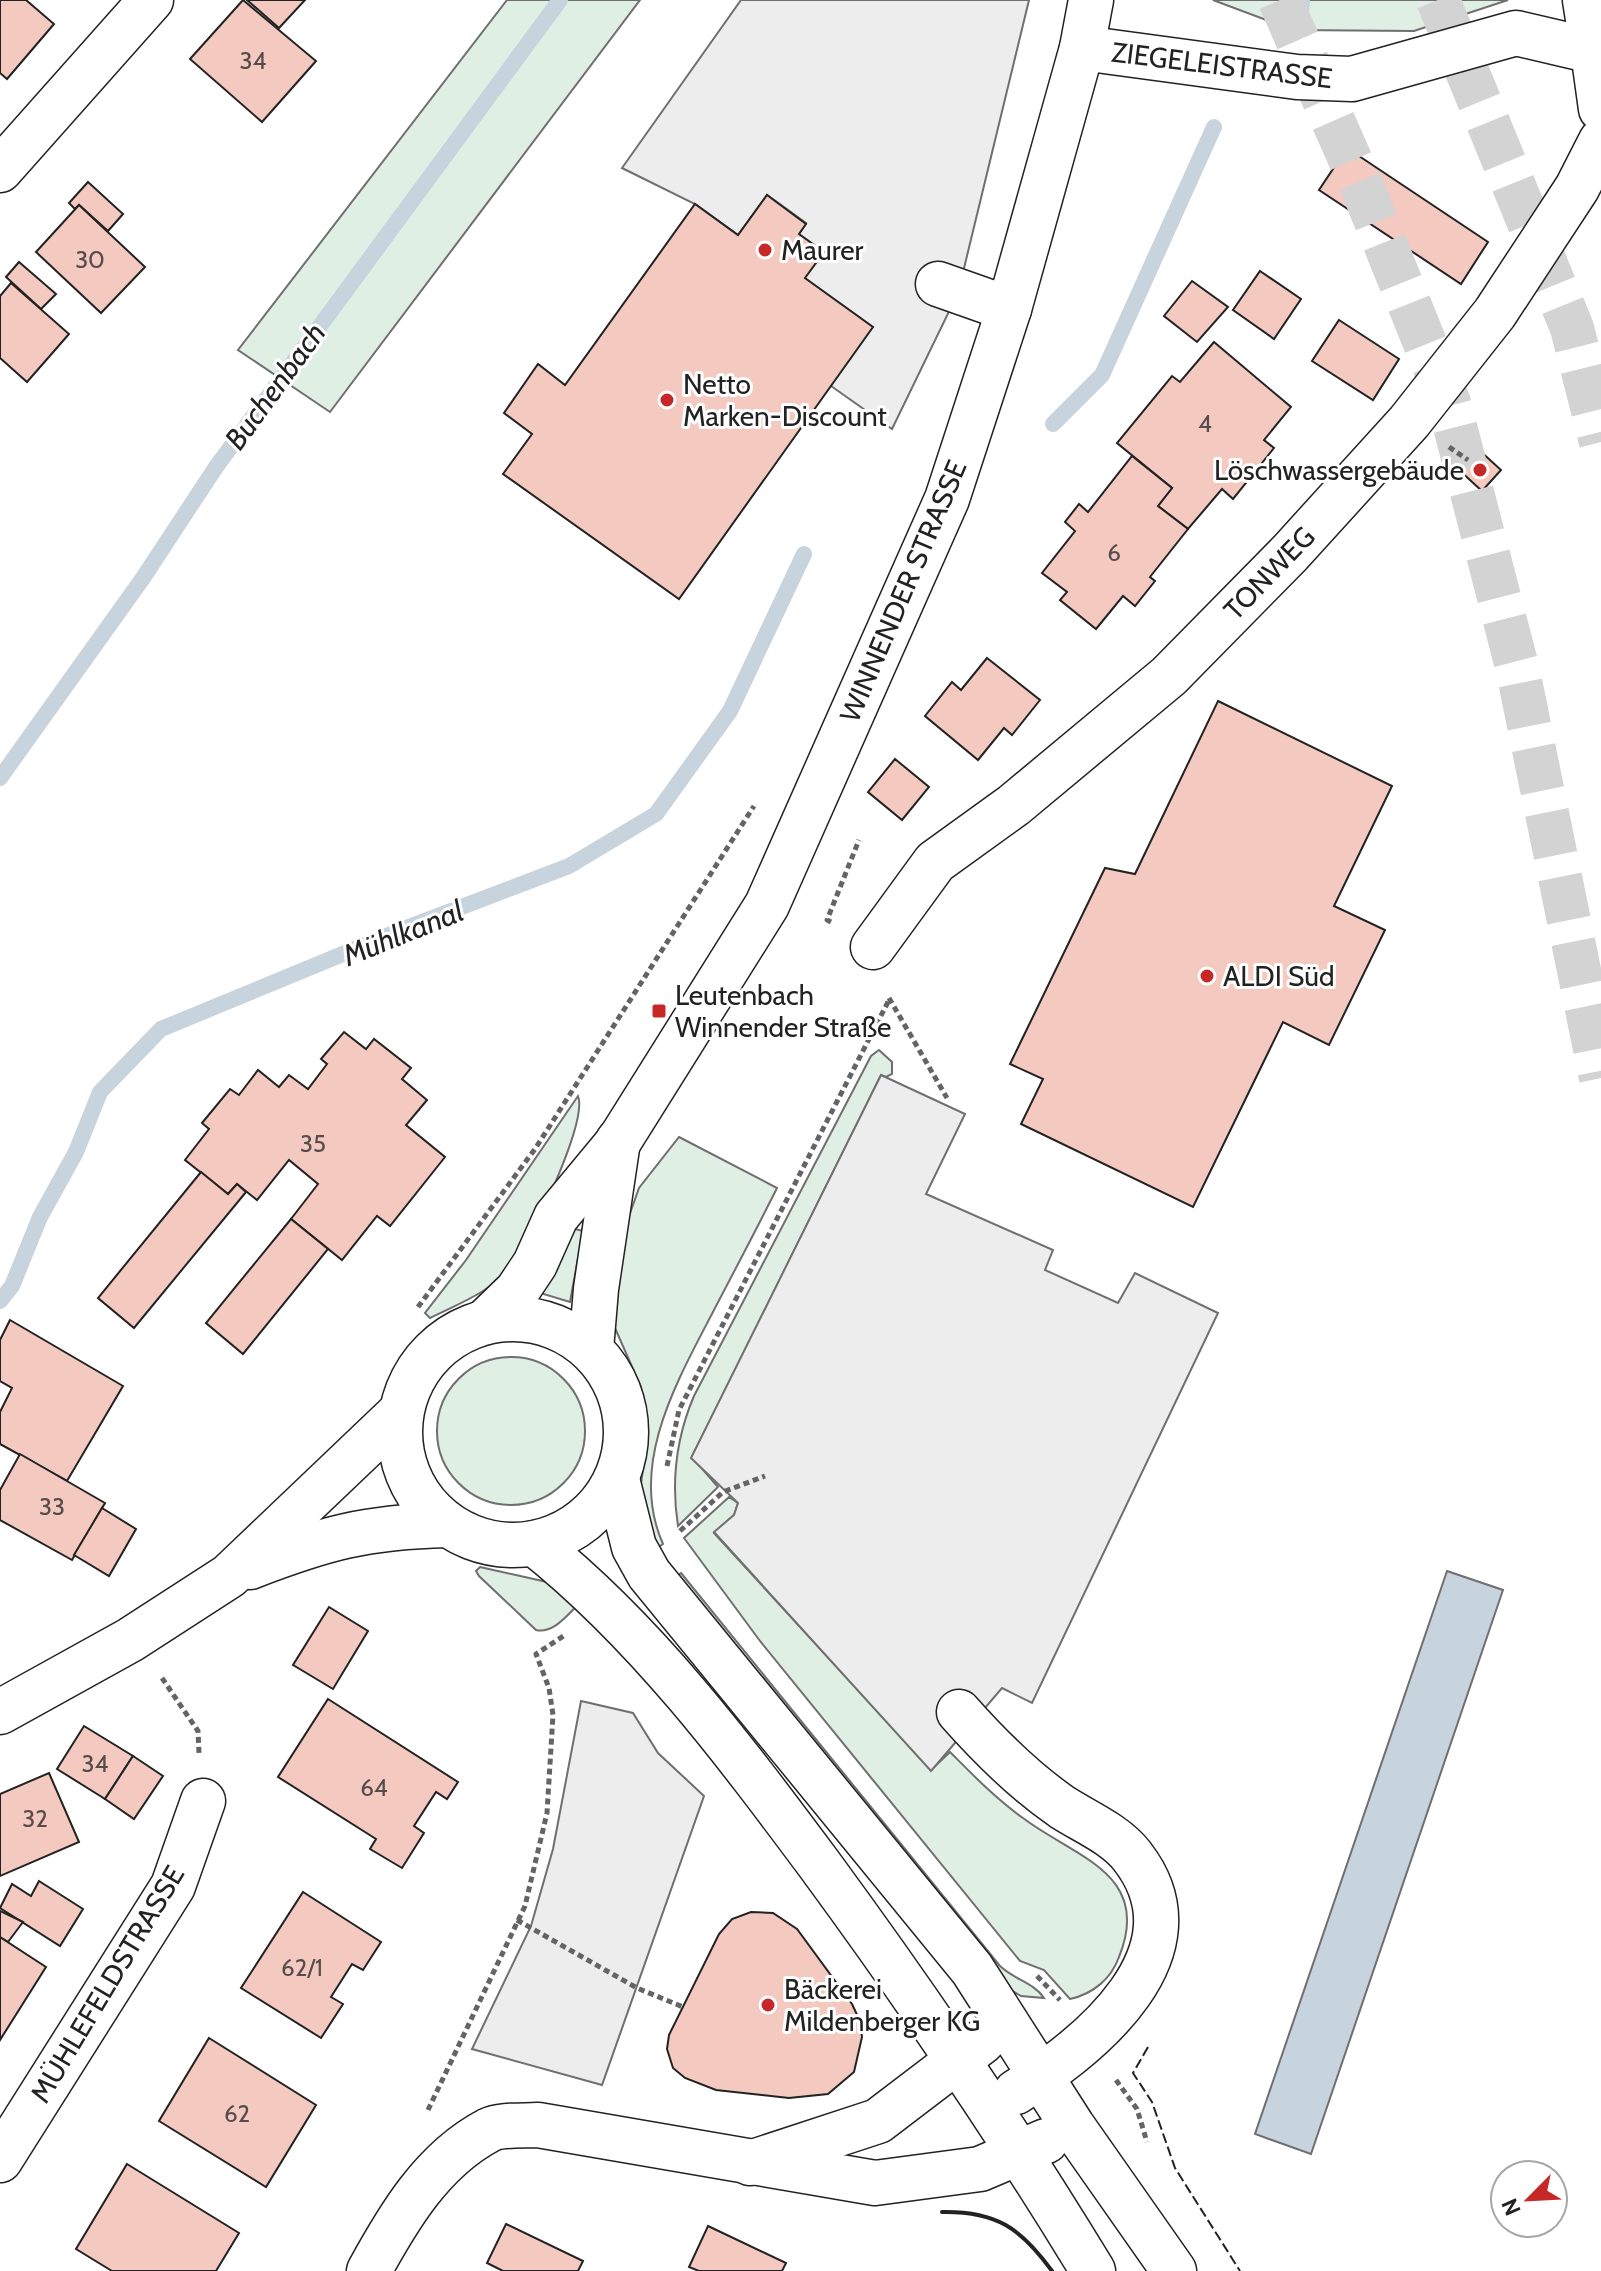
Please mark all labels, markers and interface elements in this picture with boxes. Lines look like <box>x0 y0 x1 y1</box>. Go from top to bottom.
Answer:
street label: ZIEGELEISTRASSE <box>1110 35 1334 95</box>
house number: 34 <box>240 46 267 75</box>
place label: Maurer <box>781 233 863 267</box>
marker: Maurer <box>756 241 774 259</box>
house number: 30 <box>75 245 105 274</box>
water label: Buchenbach <box>217 315 333 457</box>
place label: Netto Marken-Discount <box>683 367 887 433</box>
marker: Netto Marken-Discount <box>658 391 676 409</box>
house number: 4 <box>1198 409 1212 438</box>
place label: Löschwassergebäude <box>1214 453 1464 487</box>
street label: WINNENDER STRASSE <box>832 455 974 727</box>
marker: Löschwassergebäude <box>1471 461 1489 479</box>
street label: TONWEG <box>1216 519 1322 627</box>
house number: 6 <box>1107 538 1121 567</box>
water label: Mühlkanal <box>336 892 469 974</box>
place label: ALDI Süd <box>1223 959 1334 993</box>
marker: ALDI Süd <box>1198 967 1216 985</box>
place label: Leutenbach Winnender Straße <box>675 978 891 1044</box>
marker: Leutenbach Winnender Straße <box>650 1002 668 1020</box>
house number: 35 <box>300 1129 326 1158</box>
house number: 33 <box>39 1492 65 1521</box>
house number: 34 <box>82 1749 109 1778</box>
house number: 64 <box>360 1773 388 1802</box>
house number: 32 <box>22 1804 48 1833</box>
street label: MÜHLEFELDSTRASSE <box>23 1859 191 2109</box>
house number: 62/1 <box>281 1953 323 1982</box>
place label: Bäckerei Mildenberger KG <box>784 1972 980 2038</box>
marker: Bäckerei Mildenberger KG <box>759 1996 777 2014</box>
house number: 62 <box>224 2099 250 2128</box>
north arrow <box>1489 2159 1569 2239</box>
text: N <box>1496 2194 1527 2220</box>

